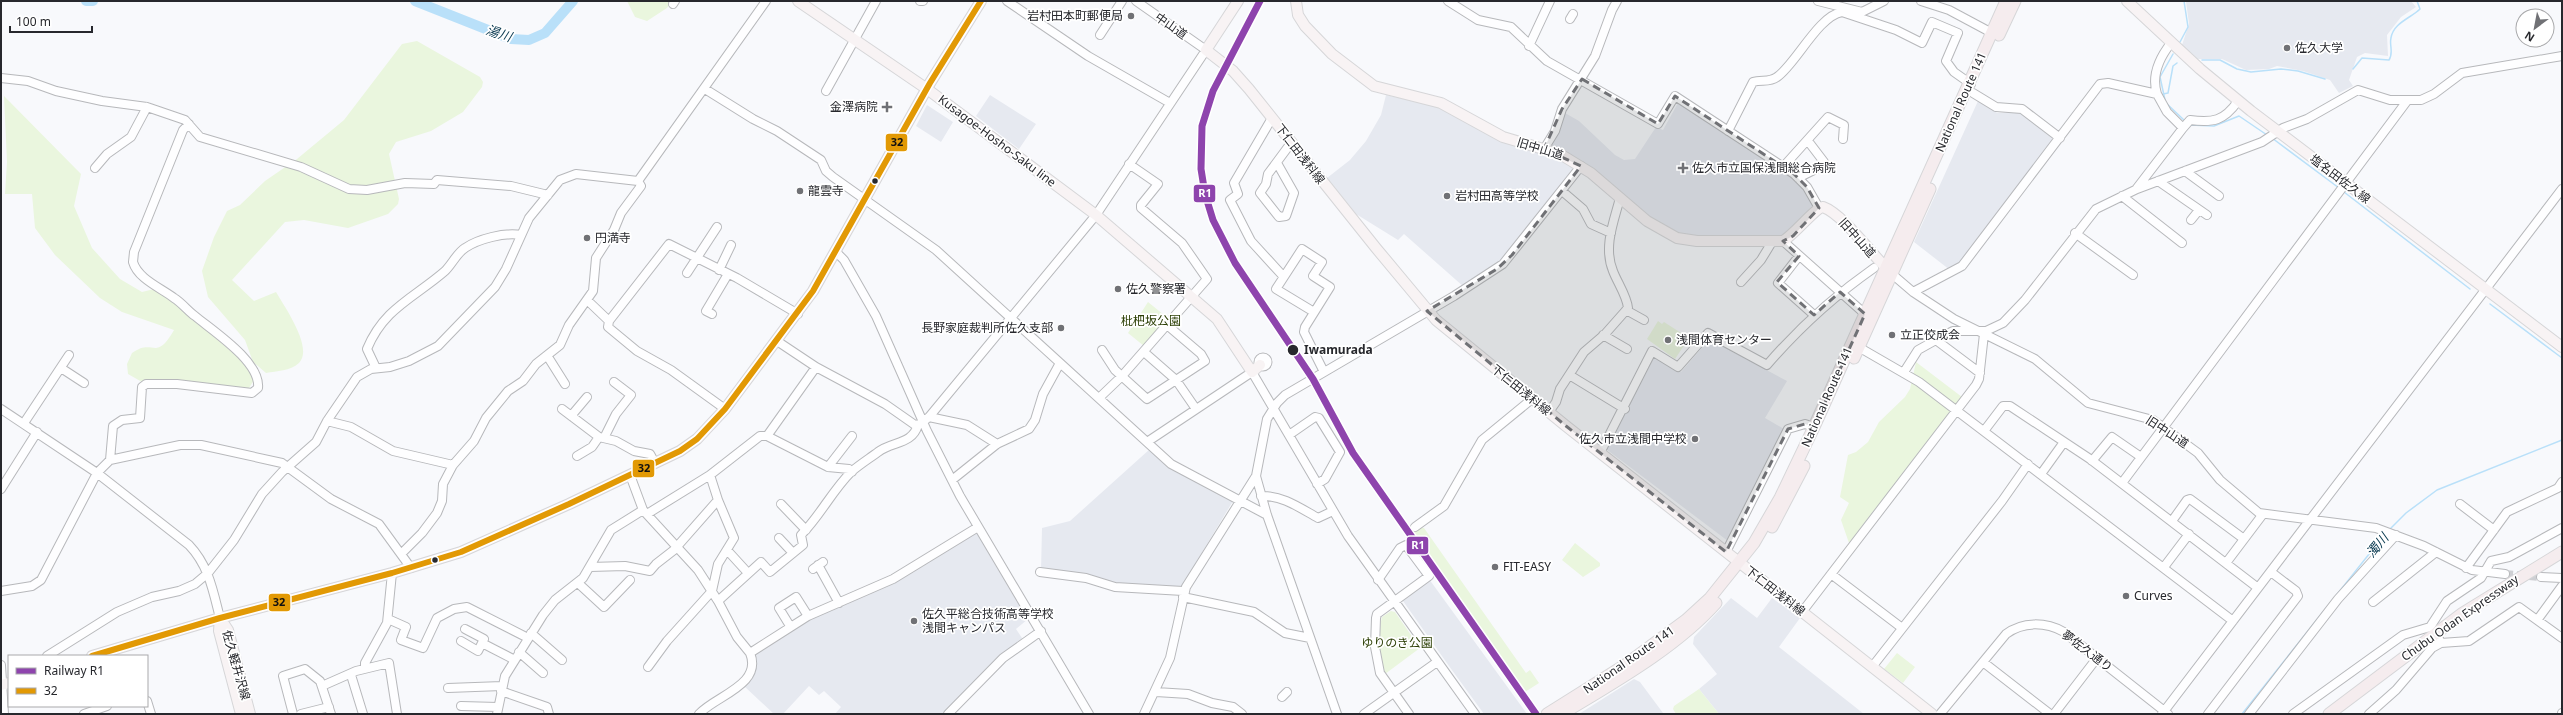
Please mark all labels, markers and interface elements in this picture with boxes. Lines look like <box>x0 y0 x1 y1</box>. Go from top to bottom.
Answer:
place label: 岩村田本町郵便局 <box>1027 7 1123 24</box>
scale bar <box>10 8 92 34</box>
street label: 中山道 <box>1152 8 1191 43</box>
north arrow <box>2515 8 2555 48</box>
marker: 岩村田本町郵便局 <box>1126 11 1136 21</box>
text: 100 m <box>16 13 51 30</box>
water label: 湯川 <box>484 20 516 46</box>
text: N <box>2522 28 2537 46</box>
place label: 佐久大学 <box>2295 39 2343 56</box>
marker: 佐久大学 <box>2282 43 2292 53</box>
street label: National Route 141 <box>1931 49 1990 155</box>
street label: Kusagoe-Hosho-Saku line <box>935 91 1060 191</box>
place label: 金澤病院 <box>830 98 878 115</box>
marker: 金澤病院 <box>881 101 893 113</box>
street label: 下仁田浅科線 <box>1272 120 1329 187</box>
line badge: 32 <box>885 133 908 152</box>
street label: 旧中山道 <box>1515 133 1566 164</box>
text: 32 <box>891 134 903 149</box>
street label: 塩名田佐久線 <box>2306 150 2374 207</box>
place label: 佐久市立国保浅間総合病院 <box>1692 159 1836 176</box>
marker: 佐久市立国保浅間総合病院 <box>1677 162 1689 174</box>
unlabelled marker <box>870 176 880 186</box>
place label: 龍雲寺 <box>808 182 844 199</box>
line badge: R1 <box>1193 184 1216 203</box>
text: R1 <box>1198 185 1212 200</box>
marker: 龍雲寺 <box>795 186 805 196</box>
place label: 岩村田高等学校 <box>1455 187 1539 204</box>
marker: 岩村田高等学校 <box>1442 191 1452 201</box>
street label: 旧中山道 <box>1835 214 1880 261</box>
place label: 円満寺 <box>595 229 631 246</box>
marker: 円満寺 <box>582 233 592 243</box>
place label: 佐久警察署 <box>1126 280 1186 297</box>
marker: 佐久警察署 <box>1113 284 1123 294</box>
park label: 枇杷坂公園 <box>1121 312 1181 329</box>
place label: 長野家庭裁判所佐久支部 <box>921 319 1053 336</box>
marker: 長野家庭裁判所佐久支部 <box>1056 323 1066 333</box>
place label: 立正佼成会 <box>1900 326 1960 343</box>
marker: 立正佼成会 <box>1887 330 1897 340</box>
place label: 浅間体育センター <box>1676 331 1772 348</box>
marker: 浅間体育センター <box>1663 335 1673 345</box>
place label: Iwamurada <box>1304 341 1373 358</box>
marker: Iwamurada <box>1286 343 1300 357</box>
street label: National Route 141 <box>1797 344 1856 450</box>
street label: 下仁田浅科線 <box>1488 360 1555 419</box>
street label: 旧中山道 <box>2143 411 2192 452</box>
place label: 佐久市立浅間中学校 <box>1579 430 1687 447</box>
marker: 佐久市立浅間中学校 <box>1690 434 1700 444</box>
line badge: 32 <box>632 459 655 478</box>
text: 32 <box>638 460 650 475</box>
water label: 濁川 <box>2362 528 2394 561</box>
line badge: R1 <box>1406 536 1429 555</box>
text: R1 <box>1411 537 1425 552</box>
unlabelled marker <box>430 555 440 565</box>
place label: FIT-EASY <box>1503 558 1551 575</box>
marker: FIT-EASY <box>1490 562 1500 572</box>
street label: 下仁田浅科線 <box>1742 562 1809 619</box>
street label: Chubu Odan Expressway <box>2397 570 2523 665</box>
place label: Curves <box>2134 587 2173 604</box>
marker: Curves <box>2121 591 2131 601</box>
line badge: 32 <box>268 593 291 612</box>
text: 32 <box>273 594 285 609</box>
place label: 佐久平総合技術高等学校 浅間キャンパス <box>922 605 1054 636</box>
marker: 佐久平総合技術高等学校 浅間キャンパス <box>909 616 919 626</box>
street label: National Route 141 <box>1580 622 1678 697</box>
street label: 夢佐久通り <box>2058 626 2116 675</box>
street label: 佐久軽井沢線 <box>218 628 255 702</box>
park label: ゆりのき公園 <box>1361 634 1433 651</box>
legend <box>8 655 148 707</box>
text: Railway R1 <box>44 662 104 679</box>
text: 32 <box>44 682 58 699</box>

